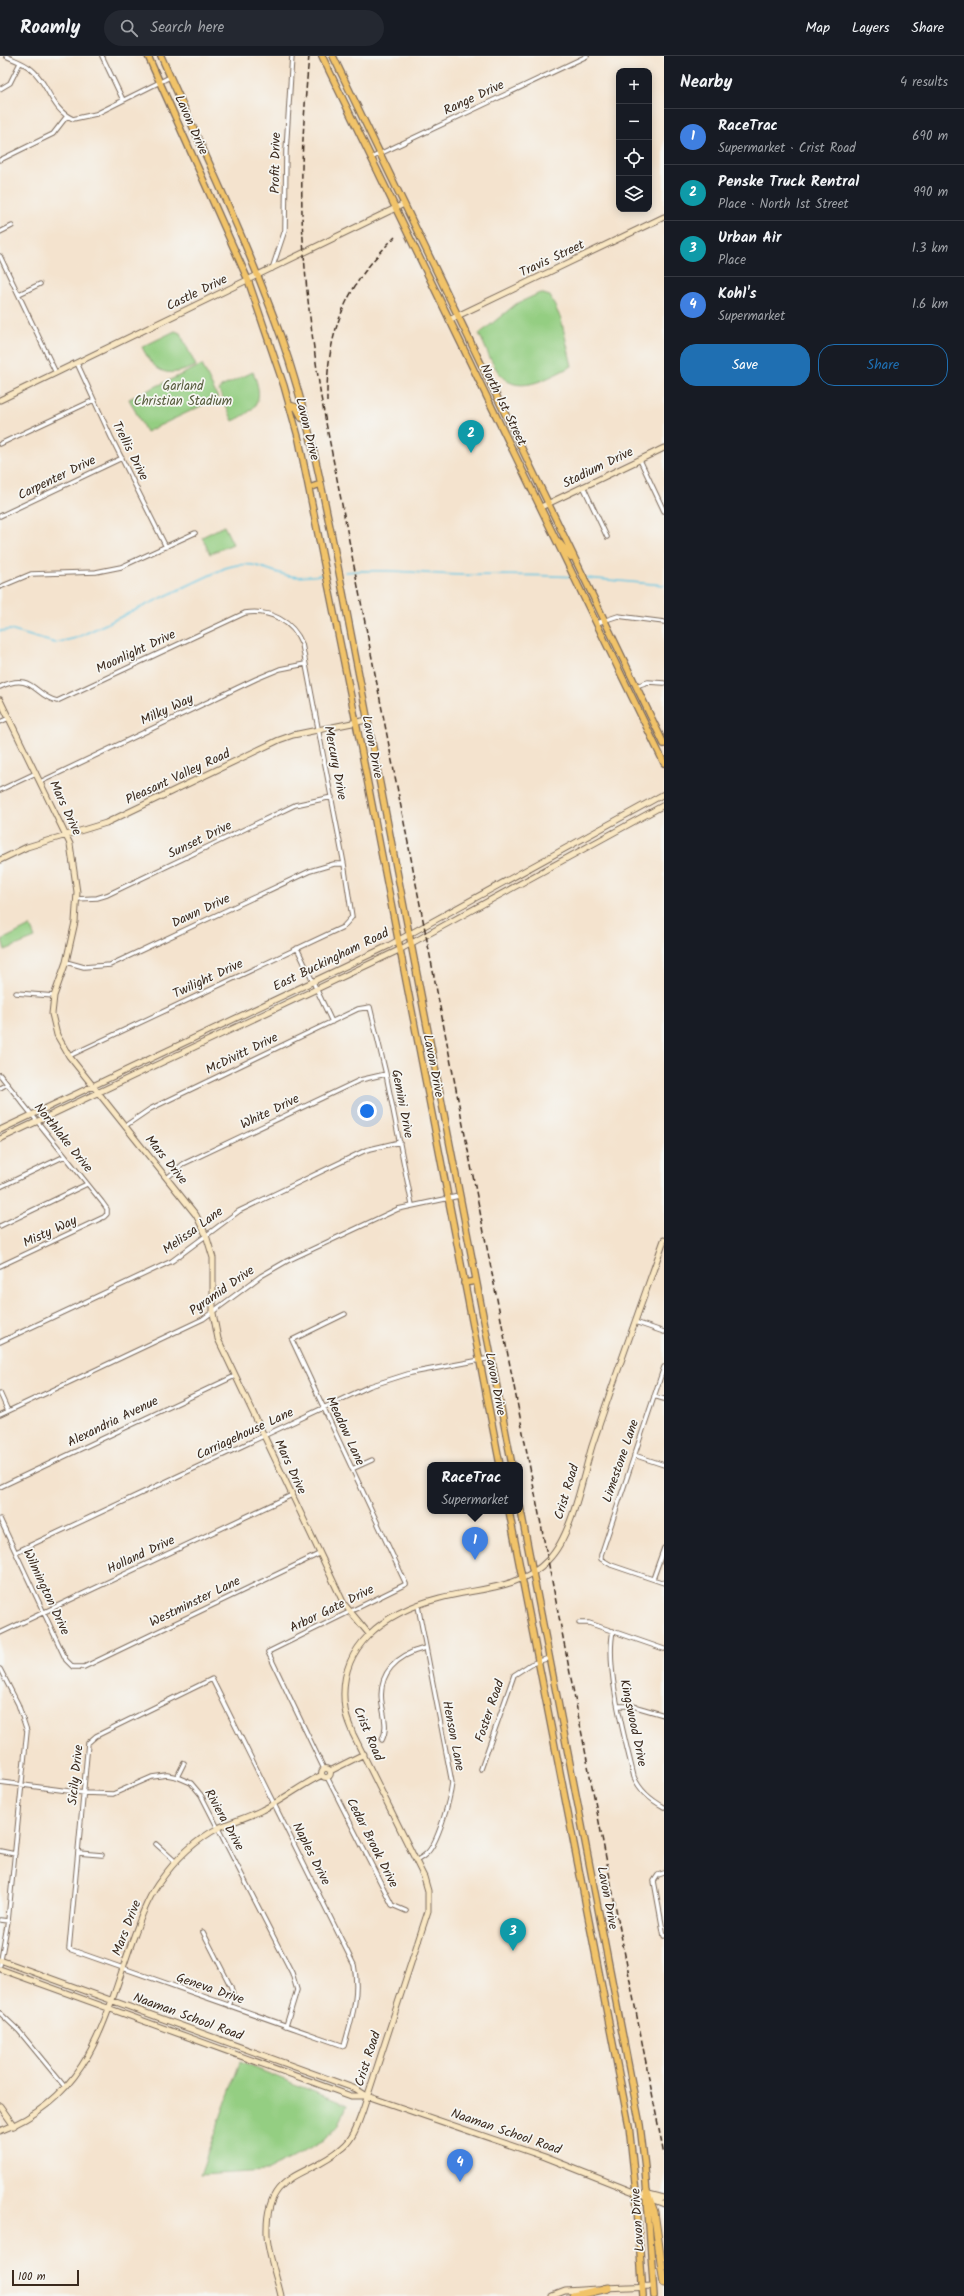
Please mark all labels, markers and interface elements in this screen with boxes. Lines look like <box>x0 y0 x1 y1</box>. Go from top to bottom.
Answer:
search box <box>104 10 384 46</box>
text: Roamly <box>20 13 80 43</box>
text: Search here <box>150 16 224 40</box>
icon: search <box>118 17 140 39</box>
text: Map <box>806 17 830 39</box>
text: Layers <box>852 17 890 39</box>
text: Share <box>912 17 944 39</box>
map controls <box>616 68 652 212</box>
button: + <box>616 68 652 104</box>
text: Nearby <box>680 69 732 96</box>
text: 4 results <box>900 72 948 93</box>
street label: Range Drive <box>440 75 508 121</box>
street label: Lavon Drive <box>168 92 214 159</box>
button: − <box>616 104 652 140</box>
text: RaceTrac <box>718 114 778 138</box>
text: 1 <box>691 126 695 147</box>
text: 690 m <box>912 126 948 147</box>
street label: Profit Drive <box>265 132 287 194</box>
text: Supermarket · Crist Road <box>718 138 856 159</box>
button: locate <box>616 140 652 176</box>
text: Penske Truck Rentral <box>718 170 859 194</box>
button: layers <box>616 176 652 212</box>
text: 2 <box>689 182 697 203</box>
text: 990 m <box>913 182 948 203</box>
text: Place · North 1st Street <box>718 194 849 215</box>
text: Urban Air <box>718 226 781 250</box>
street label: Travis Street <box>516 234 589 283</box>
text: 3 <box>689 238 697 259</box>
text: 1.3 km <box>912 238 948 259</box>
text: Place <box>718 250 746 271</box>
street label: Castle Drive <box>163 269 231 317</box>
text: Kohl's <box>718 282 757 306</box>
text: 4 <box>689 294 697 315</box>
text: 1.6 km <box>912 294 948 315</box>
text: Supermarket <box>718 306 785 327</box>
button: Save <box>680 344 810 386</box>
button: Share <box>818 344 948 386</box>
street label: North 1st Street <box>474 360 532 450</box>
park label: Garland Christian Stadium <box>134 376 232 412</box>
street label: Lavon Drive <box>289 395 325 463</box>
street label: Trellis Drive <box>106 418 154 485</box>
pin: 2 <box>458 420 484 453</box>
street label: Stadium Drive <box>559 442 637 494</box>
street label: Carpenter Drive <box>14 450 100 506</box>
street label: Moonlight Drive <box>93 624 179 680</box>
street label: Milky Way <box>137 688 198 731</box>
street label: Lavon Drive <box>356 714 388 780</box>
street label: Mercury Drive <box>318 724 353 802</box>
street label: Pleasant Valley Road <box>122 743 234 811</box>
street label: Mars Drive <box>43 777 87 839</box>
street label: Sunset Drive <box>164 815 236 865</box>
street label: Dawn Drive <box>168 888 234 934</box>
street label: East Buckingham Road <box>269 923 393 997</box>
street label: Twilight Drive <box>169 953 247 1004</box>
street label: McDivitt Drive <box>202 1027 282 1081</box>
street label: Lavon Drive <box>417 1033 449 1099</box>
street label: Gemini Drive <box>385 1068 419 1140</box>
street label: White Drive <box>237 1089 303 1135</box>
street label: Northlake Drive <box>28 1099 98 1178</box>
your location <box>357 1101 377 1121</box>
street label: Mars Drive <box>139 1131 193 1189</box>
street label: Melissa Lane <box>158 1202 228 1260</box>
street label: Misty Way <box>19 1210 81 1254</box>
street label: Pyramid Drive <box>185 1261 259 1321</box>
street label: Lavon Drive <box>479 1351 511 1417</box>
street label: Alexandria Avenue <box>64 1391 162 1453</box>
street label: Meadow Lane <box>320 1393 370 1469</box>
street label: Carriagehouse Lane <box>193 1402 297 1466</box>
street label: Limestone Lane <box>597 1416 645 1505</box>
street label: Mars Drive <box>268 1436 312 1498</box>
street label: Crist Road <box>549 1461 586 1522</box>
popup <box>427 1462 523 1514</box>
text: RaceTrac <box>441 1466 501 1490</box>
text: Supermarket <box>441 1490 509 1511</box>
pin: 1 <box>462 1527 488 1560</box>
street label: Holland Drive <box>104 1530 179 1580</box>
street label: Wilmington Drive <box>17 1545 75 1639</box>
street label: Westminster Lane <box>146 1571 244 1633</box>
street label: Arbor Gate Drive <box>286 1579 378 1639</box>
street label: Foster Road <box>470 1677 511 1745</box>
street label: Kingswood Drive <box>614 1677 653 1769</box>
street label: Henson Lane <box>436 1699 470 1773</box>
street label: Crist Road <box>347 1704 389 1765</box>
street label: Sicily Drive <box>62 1744 90 1806</box>
street label: Riviera Drive <box>198 1785 250 1855</box>
street label: Cedar Brook Drive <box>340 1794 404 1892</box>
street label: Naples Drive <box>286 1819 336 1889</box>
street label: Lavon Drive <box>591 1865 623 1931</box>
street label: Mars Drive <box>107 1897 147 1959</box>
pin: 3 <box>500 1918 526 1951</box>
street label: Geneva Drive <box>173 1968 247 2010</box>
street label: Naaman School Road <box>130 1987 246 2047</box>
street label: Crist Road <box>349 2028 387 2089</box>
street label: Naaman School Road <box>448 2103 564 2161</box>
pin: 4 <box>447 2149 473 2182</box>
street label: Lavon Drive <box>625 2187 651 2253</box>
scale bar <box>12 2268 79 2287</box>
text: 100 m <box>18 2268 46 2286</box>

